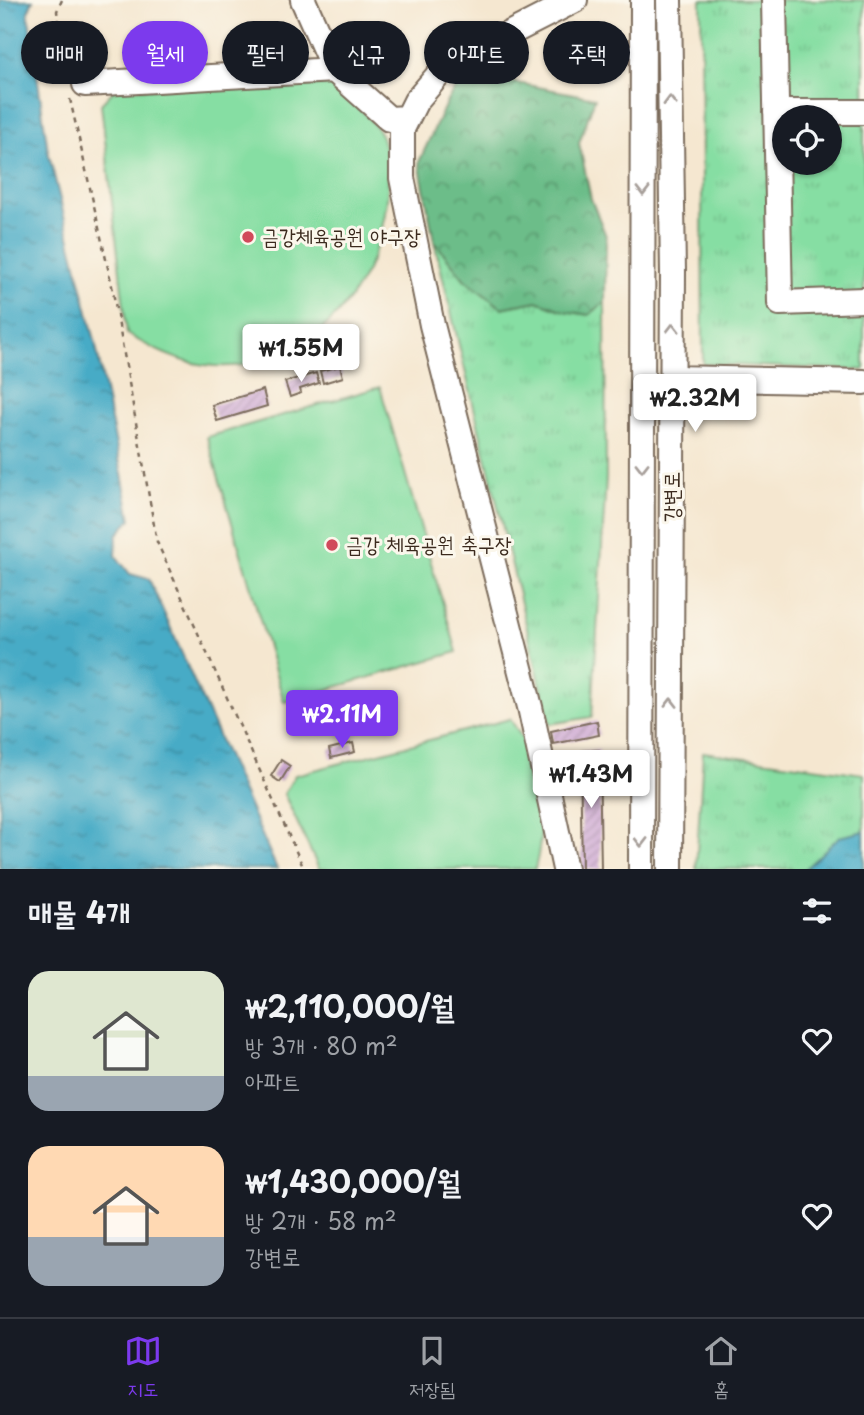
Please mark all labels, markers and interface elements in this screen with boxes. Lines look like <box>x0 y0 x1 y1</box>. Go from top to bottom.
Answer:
chip: 매매 <box>21 21 108 84</box>
chip: 월세 <box>122 21 208 84</box>
chip: 필터 <box>222 21 309 84</box>
chip: 신규 <box>323 21 410 84</box>
chip: 아파트 <box>424 21 529 84</box>
chip: 주택 <box>543 21 630 84</box>
one-way arrow <box>663 95 678 106</box>
map controls <box>772 105 842 175</box>
button: locate <box>772 105 842 175</box>
one-way arrow <box>635 186 651 196</box>
place label: 금강체육공원 야구장 <box>262 219 421 251</box>
marker: 금강체육공원 야구장 <box>240 229 256 245</box>
one-way arrow <box>665 323 681 333</box>
pin: ₩1.55M <box>244 324 358 384</box>
text: ₩1.55M <box>258 329 344 364</box>
pin: ₩2.32M <box>638 374 752 434</box>
text: ₩2.32M <box>649 379 741 414</box>
one-way arrow <box>634 462 650 473</box>
street label: 강변로 <box>654 472 686 522</box>
place label: 금강 체육공원 축구장 <box>346 527 512 559</box>
marker: 금강 체육공원 축구장 <box>324 537 340 553</box>
pin: ₩2.11M <box>285 690 399 750</box>
text: ₩2.11M <box>302 695 382 730</box>
one-way arrow <box>663 697 679 708</box>
pin: ₩1.43M <box>534 750 648 810</box>
text: ₩1.43M <box>549 755 633 790</box>
one-way arrow <box>633 837 649 847</box>
text: 매물 4개 <box>28 889 130 934</box>
icon: filters <box>798 892 836 930</box>
text: ₩2,110,000/월 <box>245 983 454 1028</box>
icon: home <box>84 999 168 1083</box>
icon: heart <box>798 1022 836 1060</box>
text: 방 3개 · 80 m² <box>245 1028 398 1063</box>
text: 아파트 <box>245 1063 301 1098</box>
text: ₩1,430,000/월 <box>245 1158 461 1203</box>
icon: home <box>84 1174 168 1258</box>
icon: heart <box>798 1197 836 1235</box>
text: 방 2개 · 58 m² <box>245 1203 397 1238</box>
text: 강변로 <box>245 1238 301 1273</box>
tab: 지도 <box>124 1332 162 1403</box>
tab: 저장됨 <box>409 1332 455 1403</box>
tab: 홈 <box>702 1332 740 1403</box>

